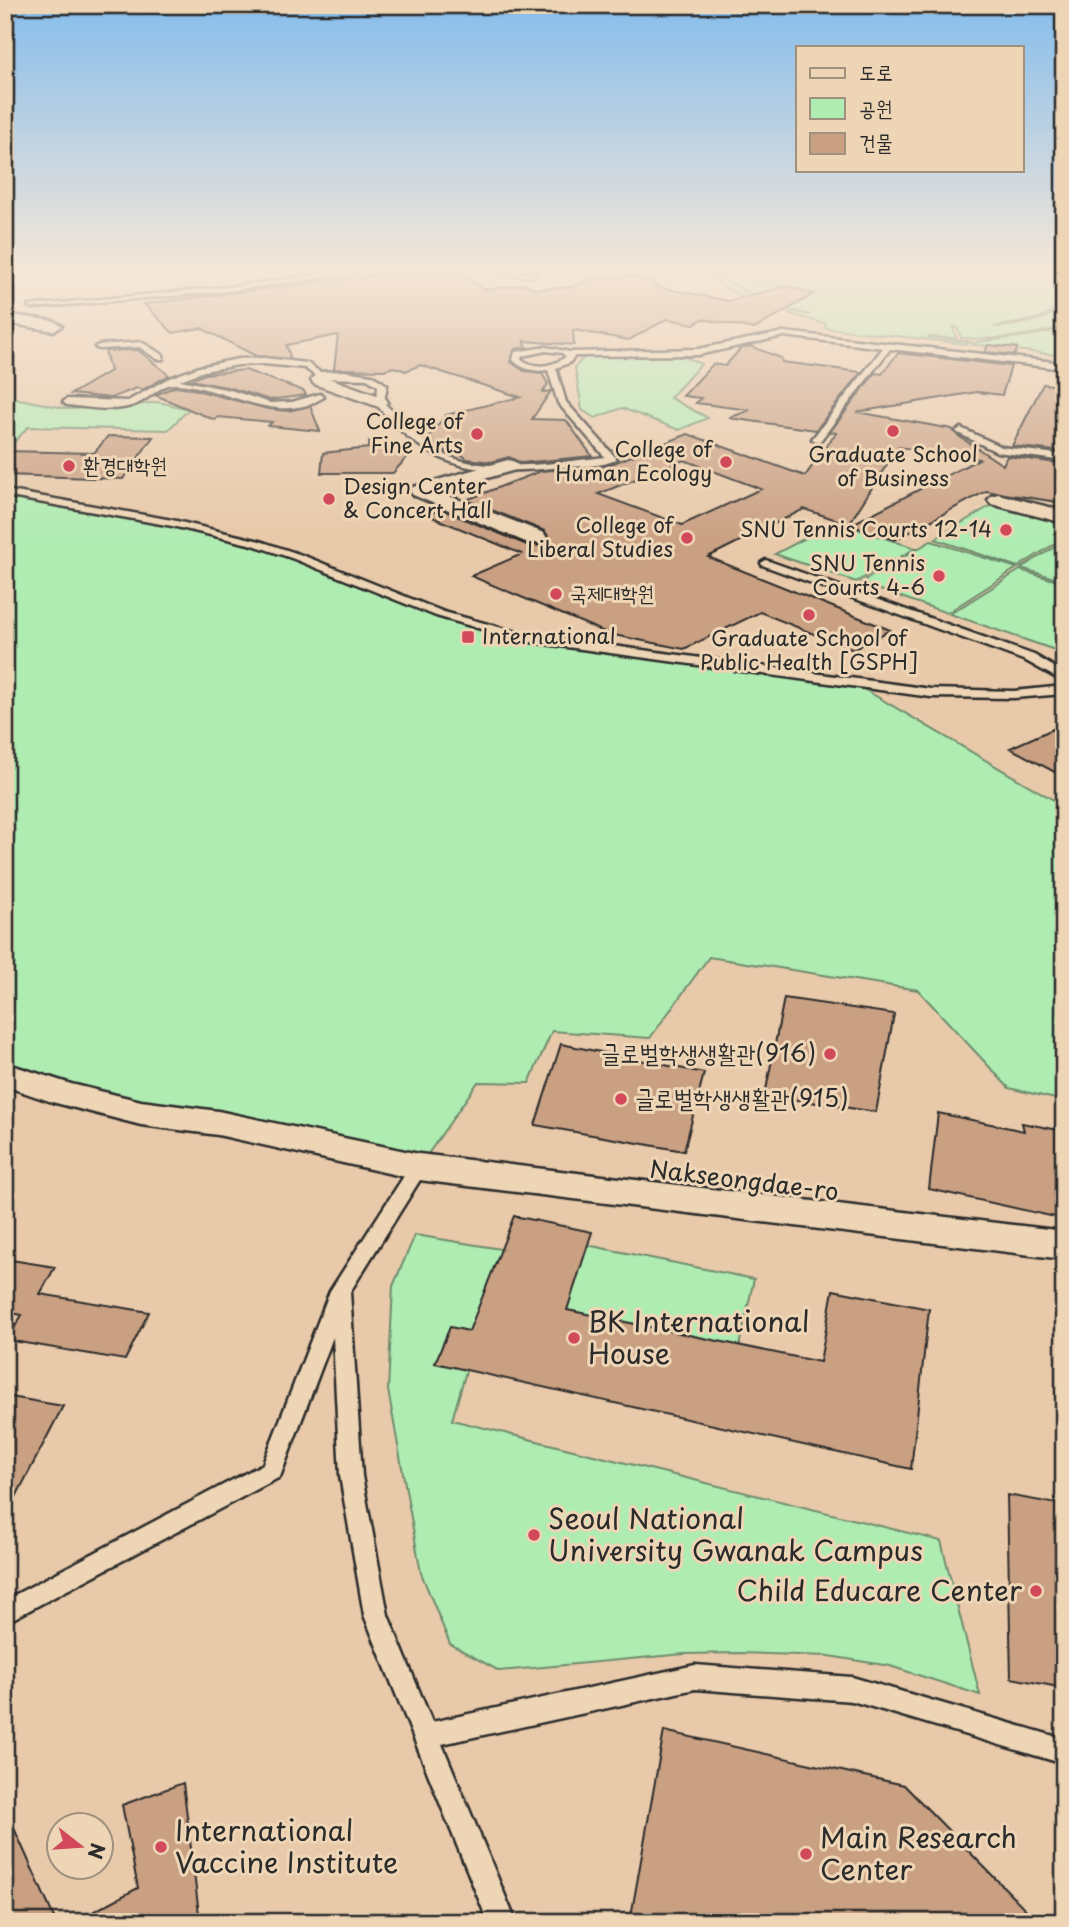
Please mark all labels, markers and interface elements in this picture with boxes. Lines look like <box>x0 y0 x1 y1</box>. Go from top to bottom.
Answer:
legend <box>796 46 1024 172</box>
text: 도로 <box>859 55 893 87</box>
text: 공원 <box>859 91 893 123</box>
text: 건물 <box>859 125 893 157</box>
place label: College of Fine Arts <box>366 404 465 460</box>
marker: Graduate School of Business <box>885 423 901 439</box>
marker: College of Fine Arts <box>469 426 485 442</box>
place label: College of Human Ecology <box>555 432 714 488</box>
place label: Graduate School of Business <box>808 437 978 493</box>
place label: 환경대학원 <box>83 448 168 480</box>
marker: College of Human Ecology <box>718 454 734 470</box>
marker: 환경대학원 <box>61 458 77 474</box>
place label: Design Center & Concert Hall <box>343 469 492 525</box>
marker: Design Center & Concert Hall <box>321 491 337 507</box>
place label: College of Liberal Studies <box>527 508 675 564</box>
place label: SNU Tennis Courts 12-14 <box>740 512 992 544</box>
marker: SNU Tennis Courts 12-14 <box>998 522 1014 538</box>
marker: College of Liberal Studies <box>679 530 695 546</box>
place label: SNU Tennis Courts 4-6 <box>810 546 925 602</box>
marker: SNU Tennis Courts 4-6 <box>931 568 947 584</box>
place label: 국제대학원 <box>570 576 655 608</box>
marker: 국제대학원 <box>548 586 564 602</box>
marker: Graduate School of Public Health [GSPH] <box>801 607 817 623</box>
place label: International <box>482 619 616 651</box>
place label: Graduate School of Public Health [GSPH] <box>700 621 918 677</box>
marker: International <box>460 629 476 645</box>
place label: 글로벌학생생활관(916) <box>601 1034 816 1070</box>
marker: 글로벌학생생활관(916) <box>822 1046 838 1062</box>
place label: 글로벌학생생활관(915) <box>635 1079 849 1115</box>
marker: 글로벌학생생활관(915) <box>613 1091 629 1107</box>
street label: Nakseongdae-ro <box>648 1150 841 1208</box>
place label: BK International House <box>588 1299 809 1374</box>
marker: BK International House <box>566 1330 582 1346</box>
place label: Seoul National University Gwanak Campus <box>548 1496 923 1571</box>
marker: Seoul National University Gwanak Campus <box>526 1527 542 1543</box>
place label: Child Educare Center <box>736 1568 1022 1611</box>
marker: Child Educare Center <box>1028 1583 1044 1599</box>
place label: International Vaccine Institute <box>175 1808 398 1883</box>
north arrow <box>46 1812 116 1882</box>
place label: Main Research Center <box>820 1815 1017 1890</box>
marker: International Vaccine Institute <box>153 1839 169 1855</box>
text: N <box>82 1840 113 1863</box>
marker: Main Research Center <box>798 1846 814 1862</box>

